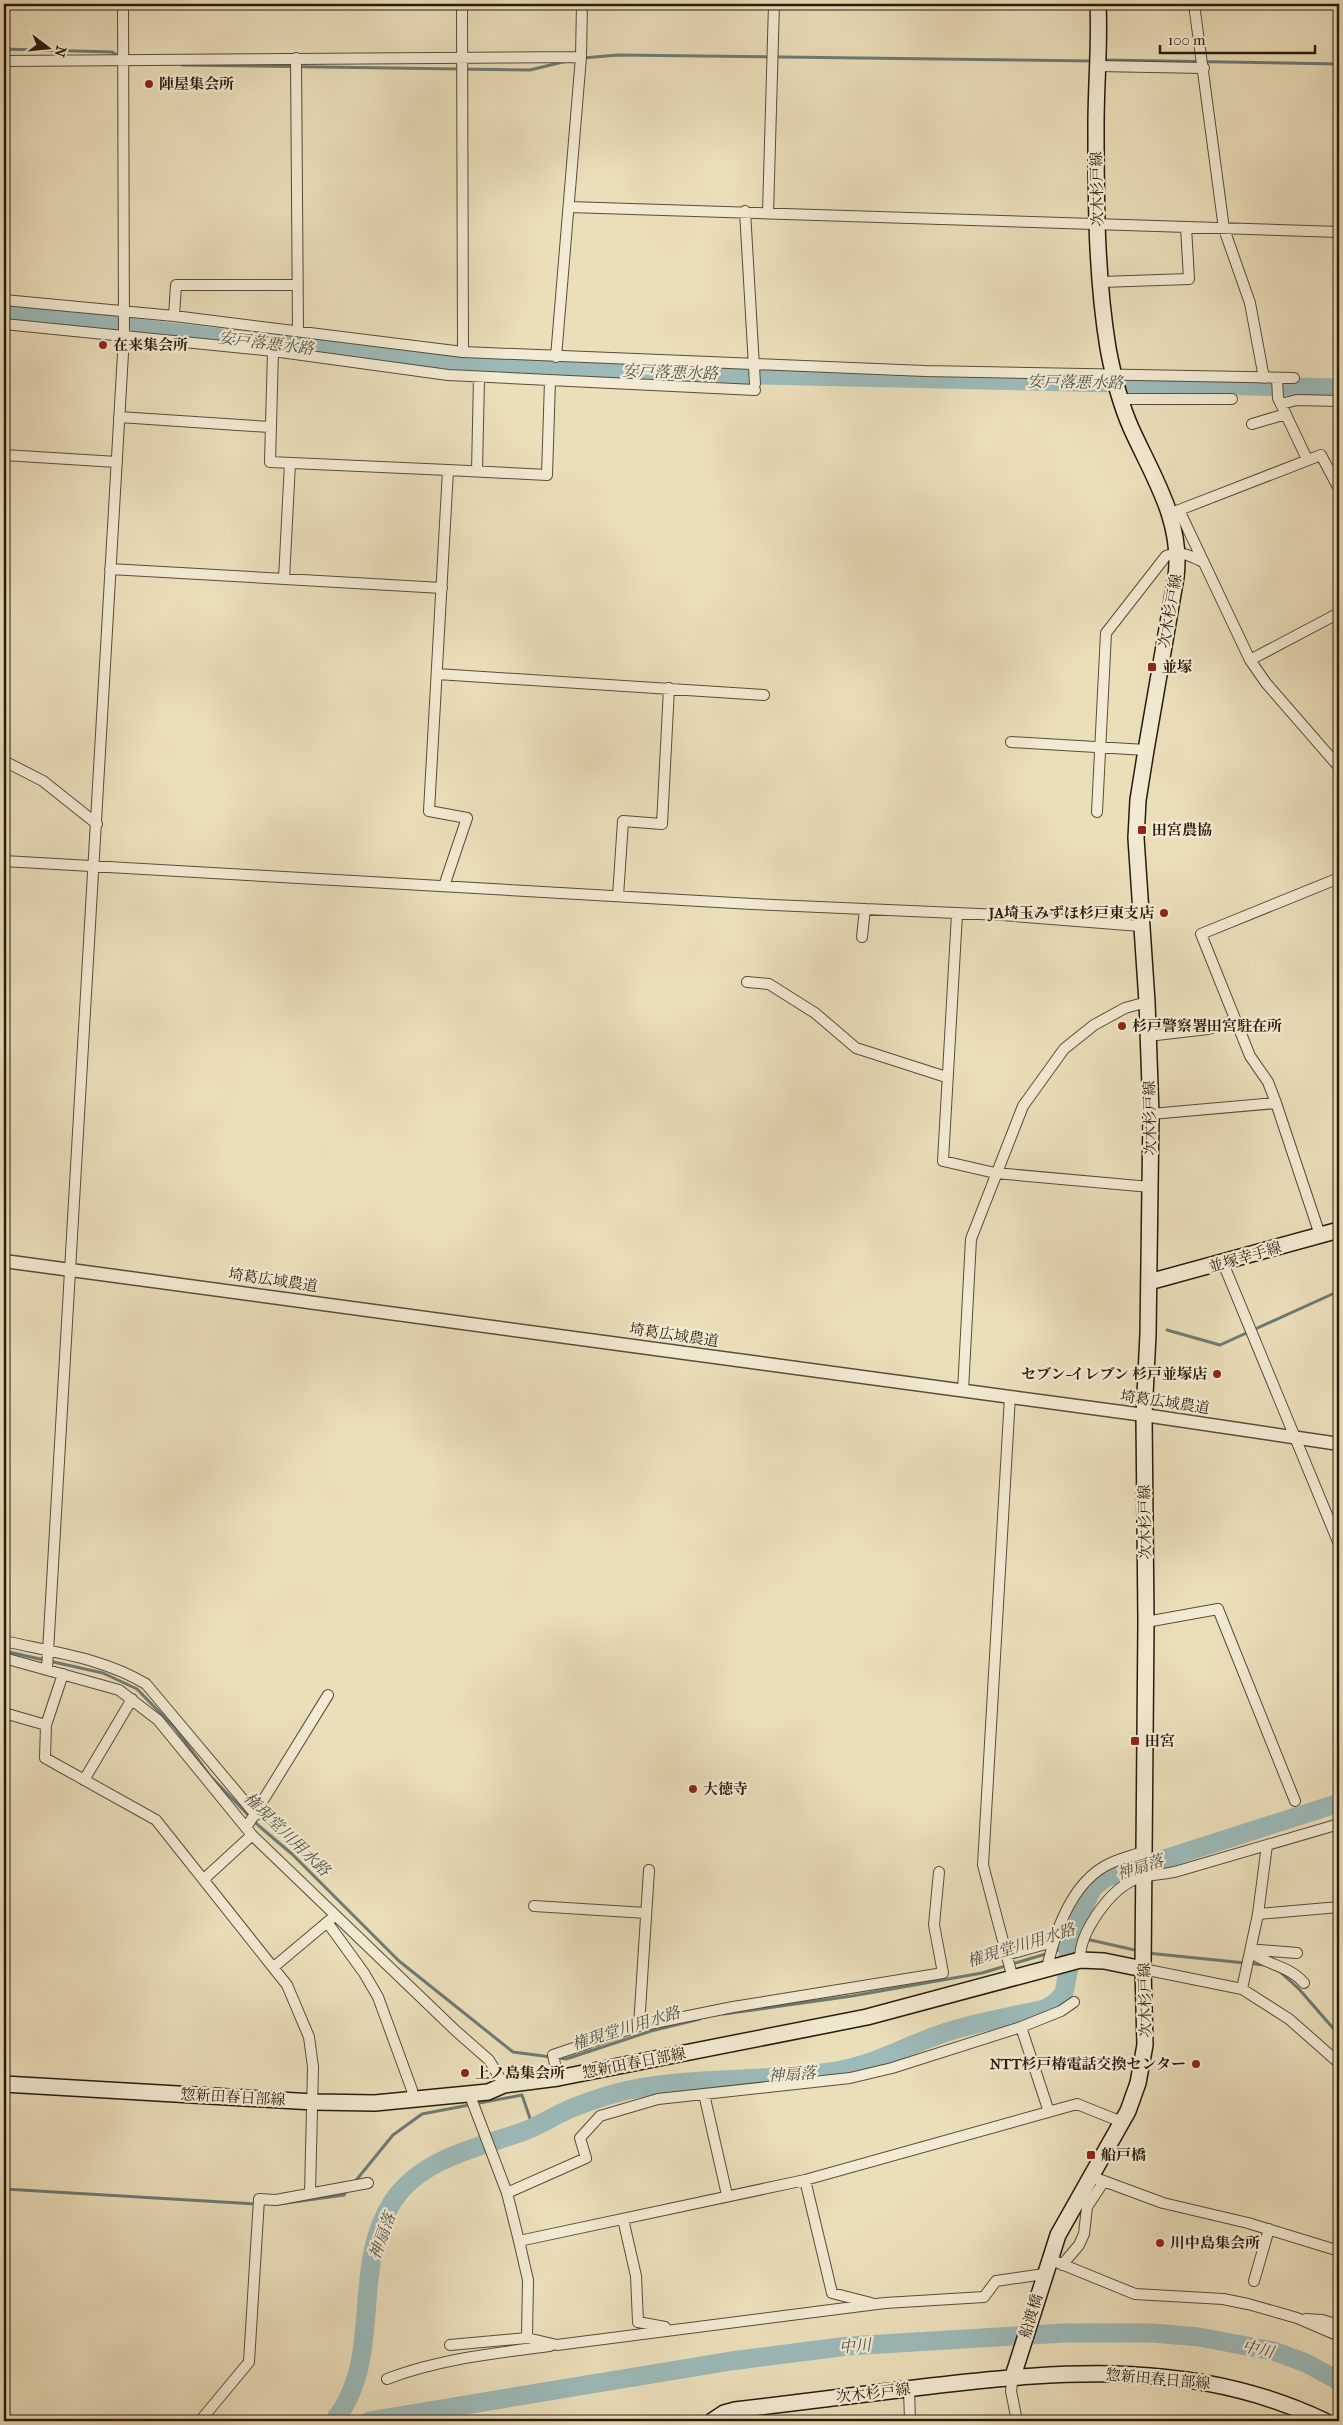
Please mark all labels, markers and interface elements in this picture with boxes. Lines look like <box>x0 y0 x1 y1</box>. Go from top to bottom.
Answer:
north arrow <box>22 22 72 72</box>
scale bar <box>1160 22 1316 54</box>
text: 100 m <box>1168 31 1206 49</box>
text: N <box>50 44 70 59</box>
place label: 陣屋集会所 <box>159 75 234 93</box>
marker: 陣屋集会所 <box>143 78 155 90</box>
street label: 次木杉戸線 <box>1087 151 1107 227</box>
water label: 安戸落悪水路 <box>217 328 316 358</box>
place label: 在来集会所 <box>113 336 188 354</box>
marker: 在来集会所 <box>97 339 109 351</box>
water label: 安戸落悪水路 <box>622 361 719 383</box>
water label: 安戸落悪水路 <box>1027 372 1124 392</box>
street label: 次木杉戸線 <box>1155 572 1185 650</box>
place label: 並塚 <box>1162 658 1192 676</box>
marker: 並塚 <box>1146 661 1158 673</box>
place label: 田宮農協 <box>1152 821 1212 839</box>
marker: 田宮農協 <box>1136 824 1148 836</box>
place label: JA埼玉みずほ杉戸東支店 <box>987 904 1154 922</box>
marker: JA埼玉みずほ杉戸東支店 <box>1158 907 1170 919</box>
place label: 杉戸警察署田宮駐在所 <box>1132 1017 1282 1035</box>
marker: 杉戸警察署田宮駐在所 <box>1116 1020 1128 1032</box>
street label: 次木杉戸線 <box>1140 1080 1160 1156</box>
street label: 並塚幸手線 <box>1206 1238 1284 1276</box>
street label: 埼葛広域農道 <box>227 1265 319 1295</box>
street label: 埼葛広域農道 <box>628 1320 720 1350</box>
place label: セブン-イレブン 杉戸並塚店 <box>1021 1365 1207 1383</box>
marker: セブン-イレブン 杉戸並塚店 <box>1211 1368 1223 1380</box>
street label: 埼葛広域農道 <box>1119 1387 1211 1417</box>
street label: 次木杉戸線 <box>1135 1484 1155 1560</box>
place label: 田宮 <box>1145 1732 1175 1750</box>
marker: 田宮 <box>1129 1735 1141 1747</box>
place label: 大徳寺 <box>703 1780 748 1798</box>
marker: 大徳寺 <box>687 1783 699 1795</box>
water label: 権現堂川用水路 <box>240 1788 335 1880</box>
water label: 神扇落 <box>1114 1850 1169 1883</box>
water label: 権現堂川用水路 <box>965 1919 1078 1970</box>
street label: 次木杉戸線 <box>1135 1962 1155 2038</box>
water label: 権現堂川用水路 <box>570 2002 683 2053</box>
street label: 惣新田春日部線 <box>581 2044 687 2082</box>
place label: NTT杉戸椿電話交換センター <box>990 2055 1186 2073</box>
marker: NTT杉戸椿電話交換センター <box>1190 2058 1202 2070</box>
water label: 神扇落 <box>767 2063 820 2085</box>
place label: 上ノ島集会所 <box>475 2064 565 2082</box>
marker: 上ノ島集会所 <box>459 2067 471 2079</box>
street label: 惣新田春日部線 <box>180 2085 286 2109</box>
place label: 船戸橋 <box>1101 2146 1146 2164</box>
marker: 船戸橋 <box>1085 2149 1097 2161</box>
water label: 神扇落 <box>365 2207 400 2262</box>
place label: 川中島集会所 <box>1170 2234 1260 2252</box>
marker: 川中島集会所 <box>1154 2237 1166 2249</box>
street label: 船渡橋 <box>1016 2292 1046 2340</box>
water label: 中川 <box>838 2335 874 2357</box>
water label: 中川 <box>1240 2336 1278 2362</box>
street label: 惣新田春日部線 <box>1105 2365 1211 2393</box>
street label: 次木杉戸線 <box>835 2379 911 2407</box>

